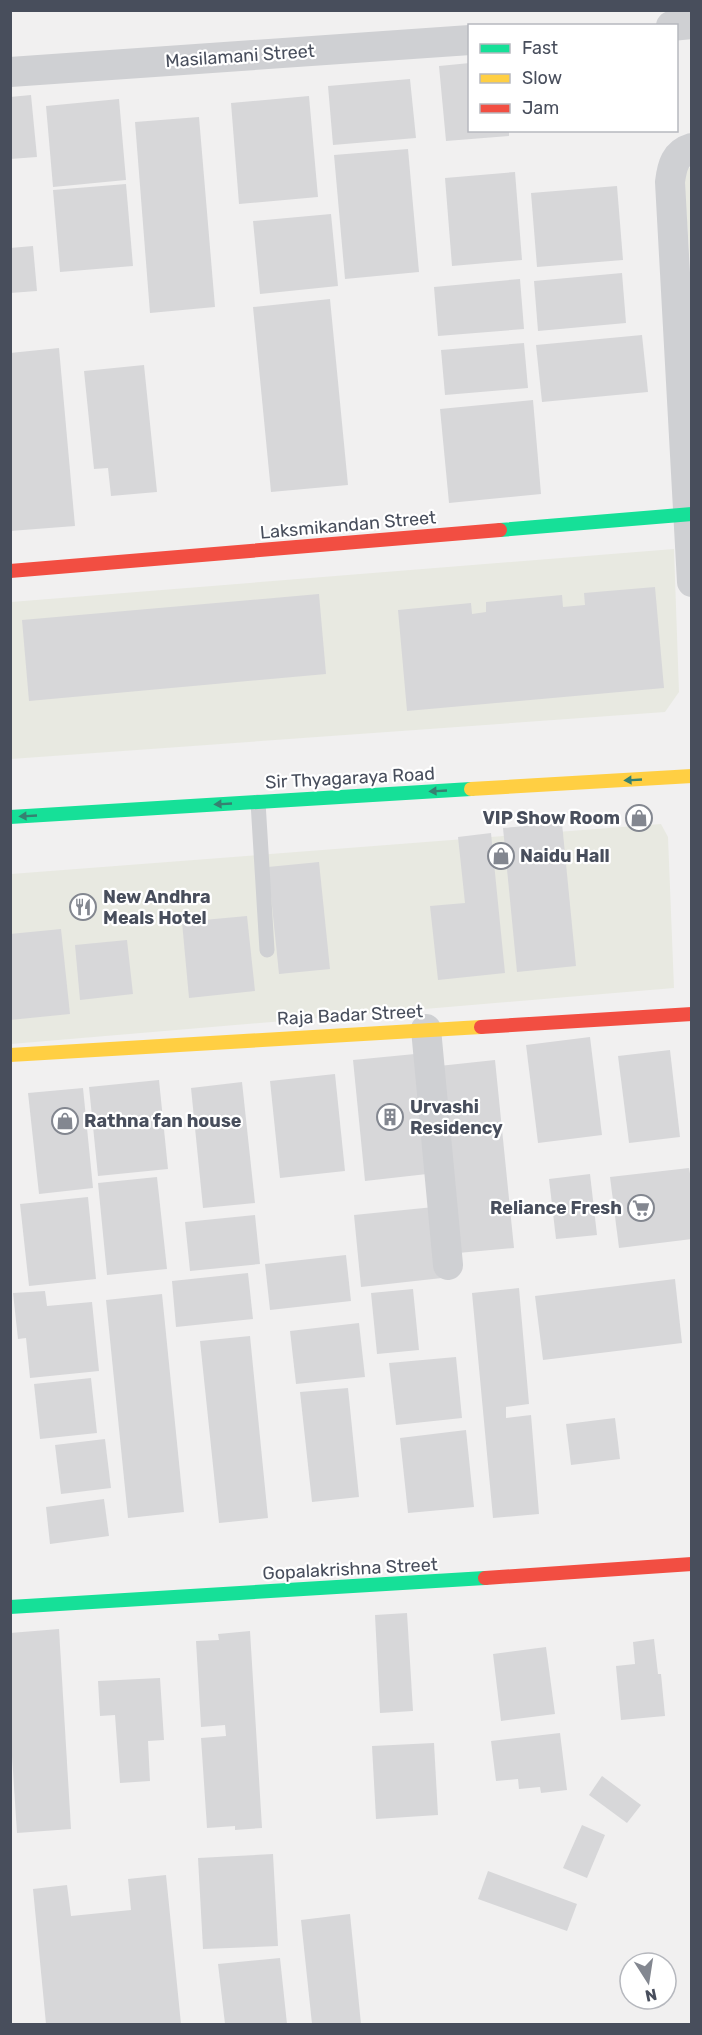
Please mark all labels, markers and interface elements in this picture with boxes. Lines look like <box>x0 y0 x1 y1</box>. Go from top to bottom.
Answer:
legend <box>468 24 678 132</box>
text: Fast <box>522 37 558 59</box>
street label: Masilamani Street <box>165 40 315 72</box>
text: Slow <box>522 67 562 89</box>
text: Jam <box>522 97 559 119</box>
street label: Laksmikandan Street <box>259 506 437 544</box>
street label: Sir Thyagaraya Road <box>265 763 435 793</box>
one-way arrow <box>624 775 643 785</box>
one-way arrow <box>429 787 448 796</box>
one-way arrow <box>213 799 232 809</box>
shop icon: VIP Show Room <box>624 803 654 833</box>
place label: VIP Show Room <box>482 807 620 829</box>
one-way arrow <box>19 811 38 820</box>
shop icon: Naidu Hall <box>486 841 516 871</box>
place label: Naidu Hall <box>520 845 610 867</box>
place label: New Andhra Meals Hotel <box>103 886 211 929</box>
restaurant icon: New Andhra Meals Hotel <box>68 892 98 922</box>
street label: Raja Badar Street <box>276 1000 424 1030</box>
place label: Urvashi Residency <box>410 1096 503 1139</box>
building icon: Urvashi Residency <box>375 1102 405 1132</box>
shop icon: Rathna fan house <box>50 1106 80 1136</box>
place label: Rathna fan house <box>84 1110 242 1132</box>
supermarket icon: Reliance Fresh <box>626 1193 656 1223</box>
place label: Reliance Fresh <box>490 1197 622 1219</box>
street label: Gopalakrishna Street <box>262 1553 438 1585</box>
north arrow <box>618 1951 678 2011</box>
text: N <box>643 1985 659 2006</box>

